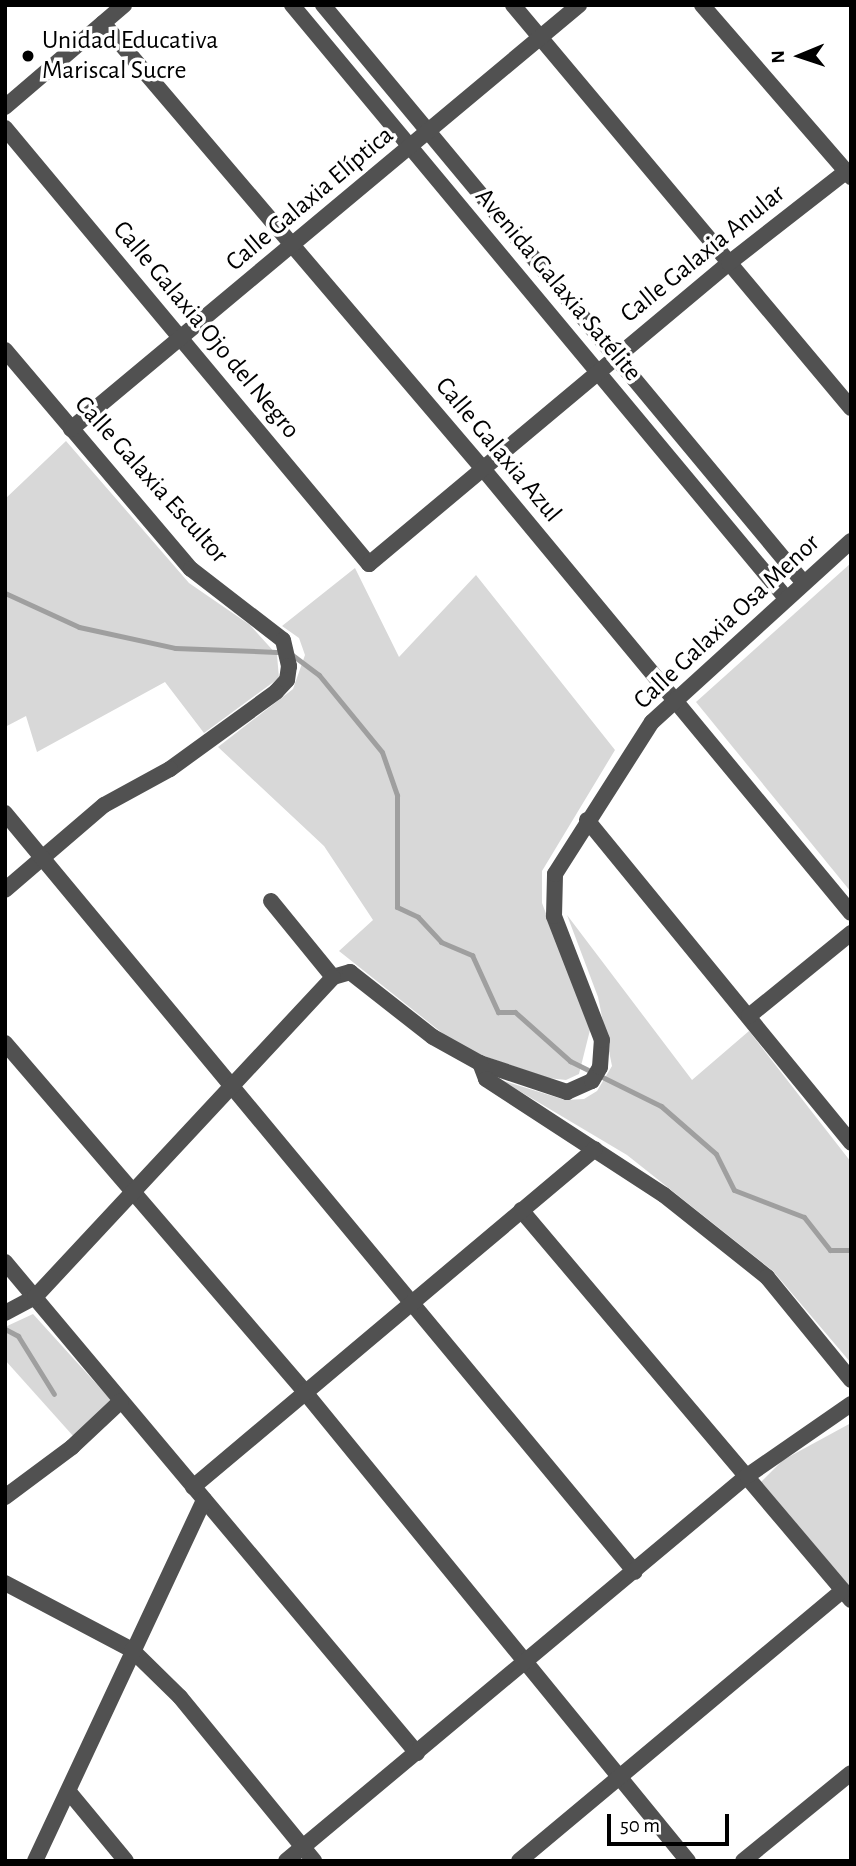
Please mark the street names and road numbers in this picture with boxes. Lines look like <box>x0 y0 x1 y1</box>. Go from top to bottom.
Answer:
street label: Calle Galaxia Elíptica <box>220 120 400 278</box>
street label: Calle Galaxia Anular <box>615 178 791 330</box>
street label: Avenida Galaxia Satélite <box>468 182 648 388</box>
street label: Calle Galaxia Ojo del Negro <box>106 215 306 445</box>
street label: Calle Galaxia Azul <box>428 371 568 529</box>
street label: Calle Galaxia Escultor <box>67 390 235 570</box>
street label: Calle Galaxia Osa Menor <box>627 528 827 716</box>

